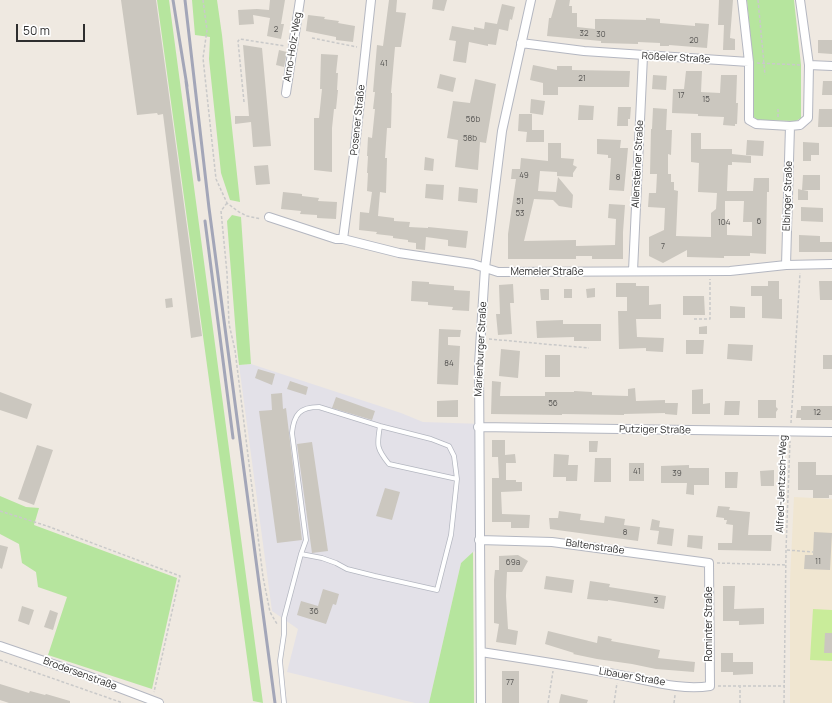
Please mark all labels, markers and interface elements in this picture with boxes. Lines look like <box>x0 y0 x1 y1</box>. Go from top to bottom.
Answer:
street label: Arno-Holz-Weg <box>282 11 304 83</box>
scale bar <box>18 16 87 42</box>
text: 50 m <box>23 22 50 39</box>
house number: 2 <box>274 25 278 35</box>
house number: 32 <box>580 29 588 39</box>
house number: 30 <box>596 30 606 40</box>
house number: 20 <box>689 36 699 46</box>
street label: Rößeler Straße <box>641 50 711 66</box>
house number: 41 <box>380 59 388 69</box>
house number: 21 <box>578 74 586 84</box>
street label: Posener Straße <box>348 84 368 156</box>
house number: 17 <box>677 91 685 101</box>
house number: 15 <box>702 95 710 105</box>
house number: 56b <box>466 115 480 125</box>
street label: Allensteiner Straße <box>630 120 646 208</box>
house number: 58b <box>463 134 477 144</box>
street label: Elbinger Straße <box>781 161 795 231</box>
house number: 49 <box>519 171 529 181</box>
house number: 8 <box>616 173 620 183</box>
house number: 51 <box>516 197 524 207</box>
house number: 53 <box>515 209 525 219</box>
house number: 6 <box>757 217 761 227</box>
house number: 104 <box>718 218 730 228</box>
house number: 7 <box>661 242 665 252</box>
street label: Memeler Straße <box>510 266 584 278</box>
street label: Marienburger Straße <box>473 301 489 397</box>
house number: 84 <box>444 359 454 369</box>
house number: 56 <box>548 399 558 409</box>
house number: 12 <box>813 408 821 418</box>
street label: Putziger Straße <box>619 423 691 437</box>
street label: Alfred-Jentzsch-Weg <box>774 435 790 533</box>
house number: 41 <box>633 467 641 477</box>
house number: 39 <box>672 469 682 479</box>
house number: 8 <box>623 528 627 538</box>
street label: Baltenstraße <box>565 537 625 557</box>
house number: 11 <box>815 557 821 567</box>
house number: 69a <box>506 558 520 568</box>
street label: Rominter Straße <box>703 586 715 662</box>
house number: 3 <box>654 596 658 606</box>
house number: 36 <box>309 607 319 617</box>
street label: Brodersenstraße <box>41 655 119 693</box>
street label: Libauer Straße <box>598 665 666 689</box>
house number: 77 <box>506 678 514 688</box>

